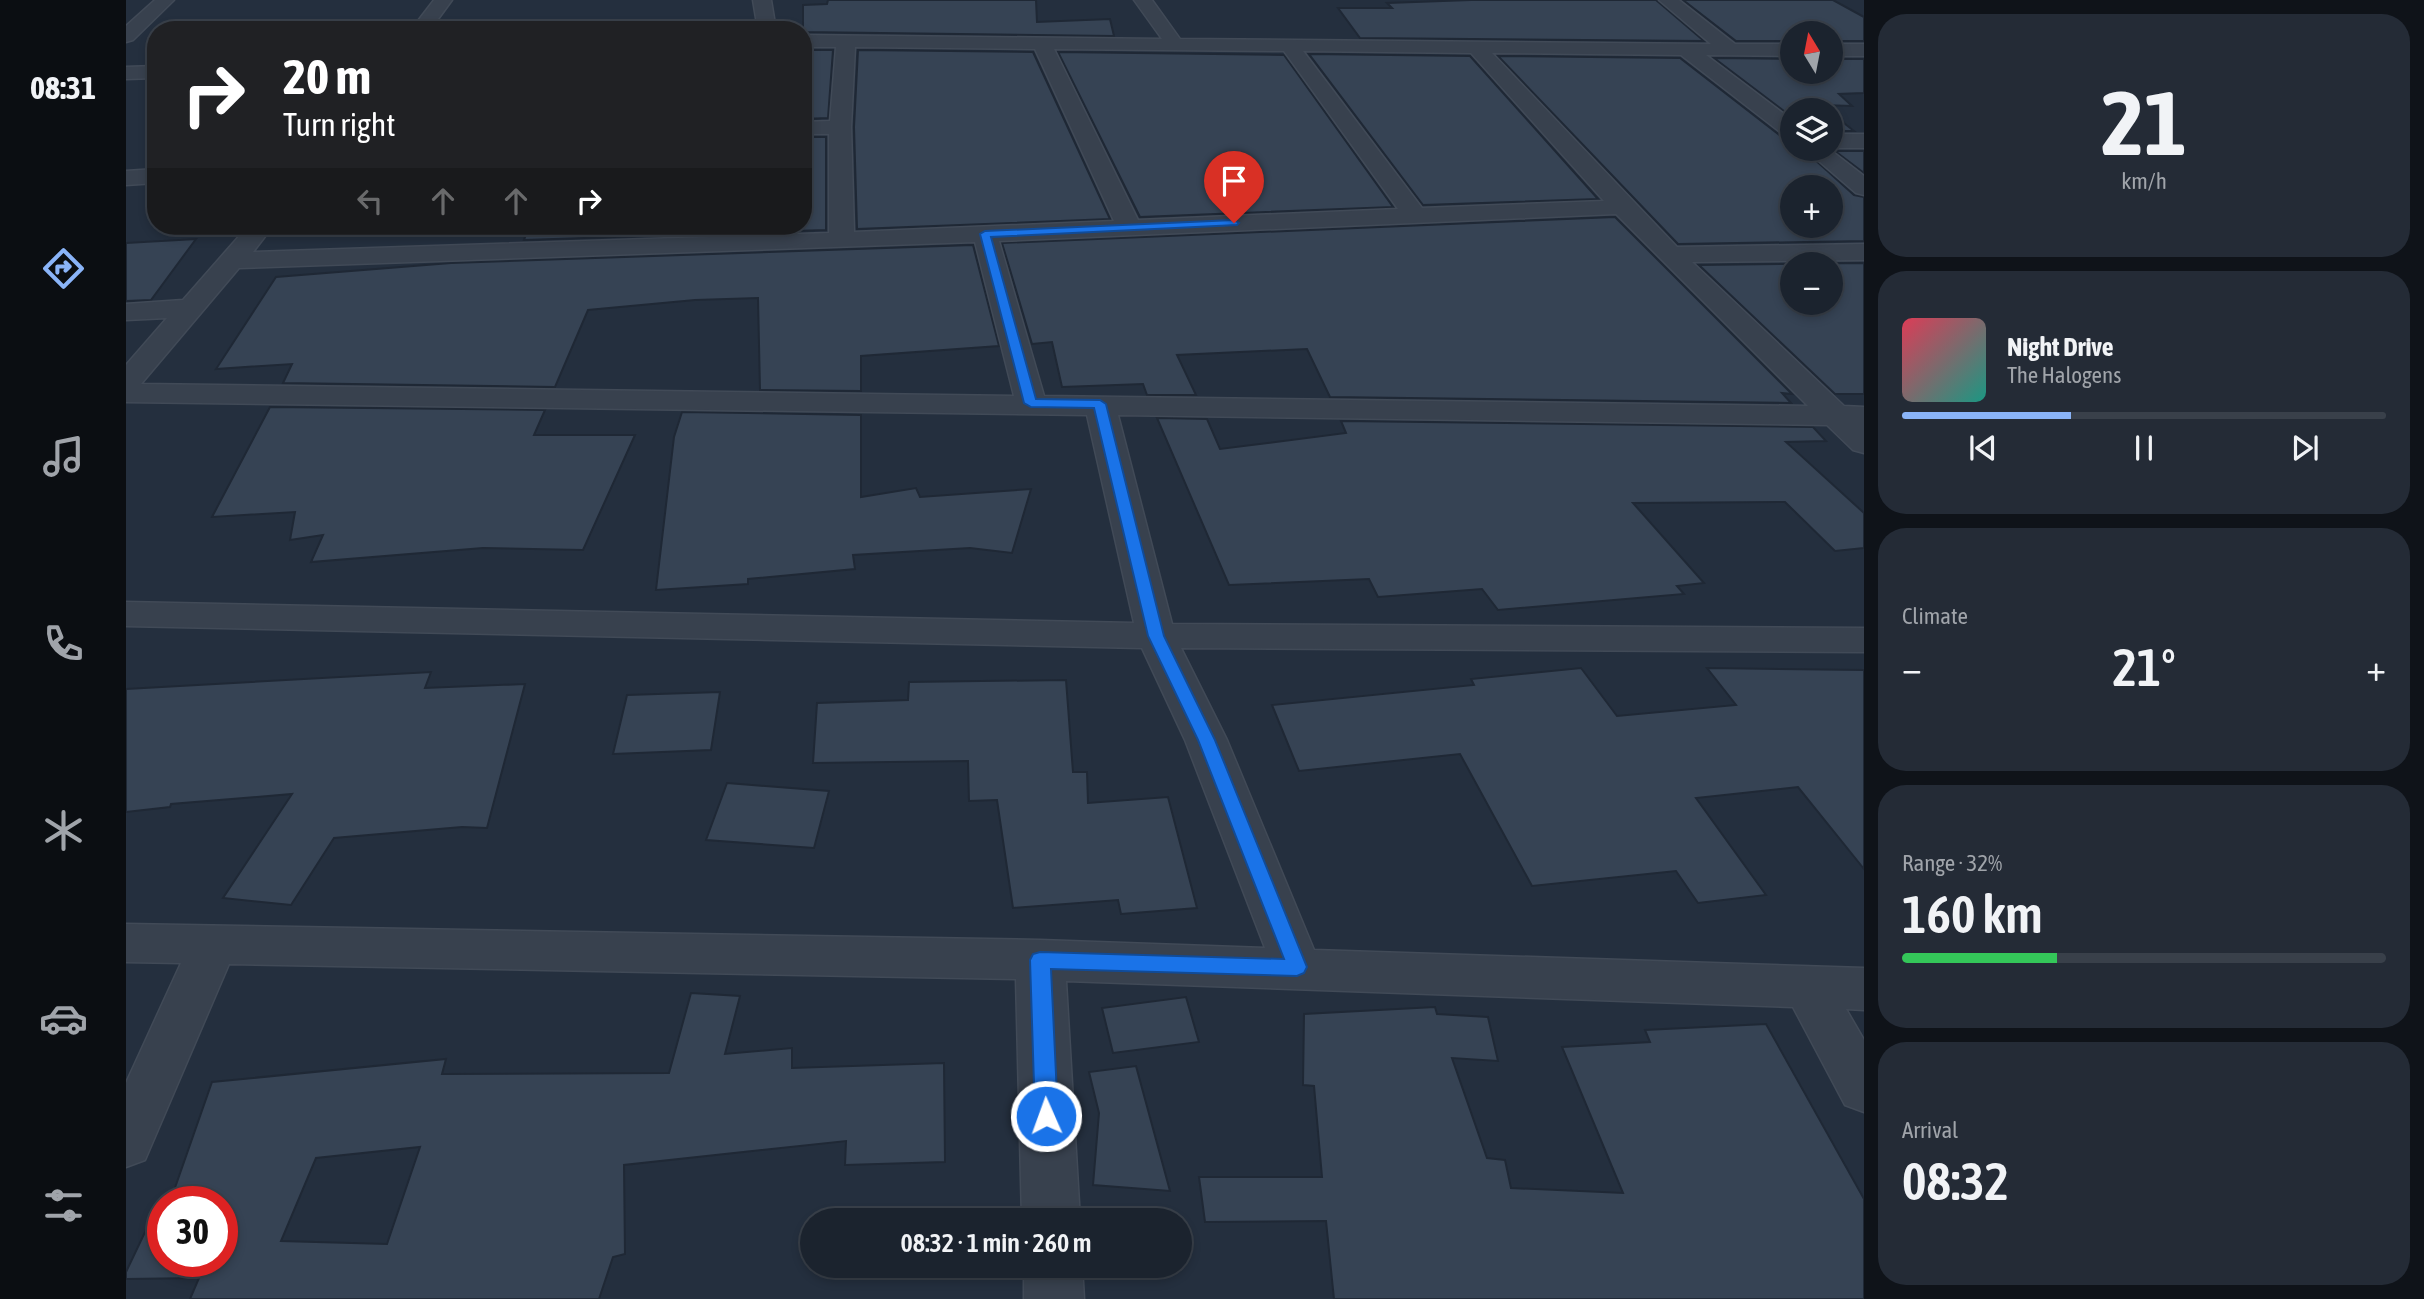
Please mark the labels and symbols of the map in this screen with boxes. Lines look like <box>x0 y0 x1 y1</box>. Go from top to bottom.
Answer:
north arrow <box>1780 21 1843 84</box>
pin <box>1204 151 1264 223</box>
position arrow <box>1009 1079 1083 1153</box>
speed limit sign: 30 <box>147 1186 238 1277</box>

